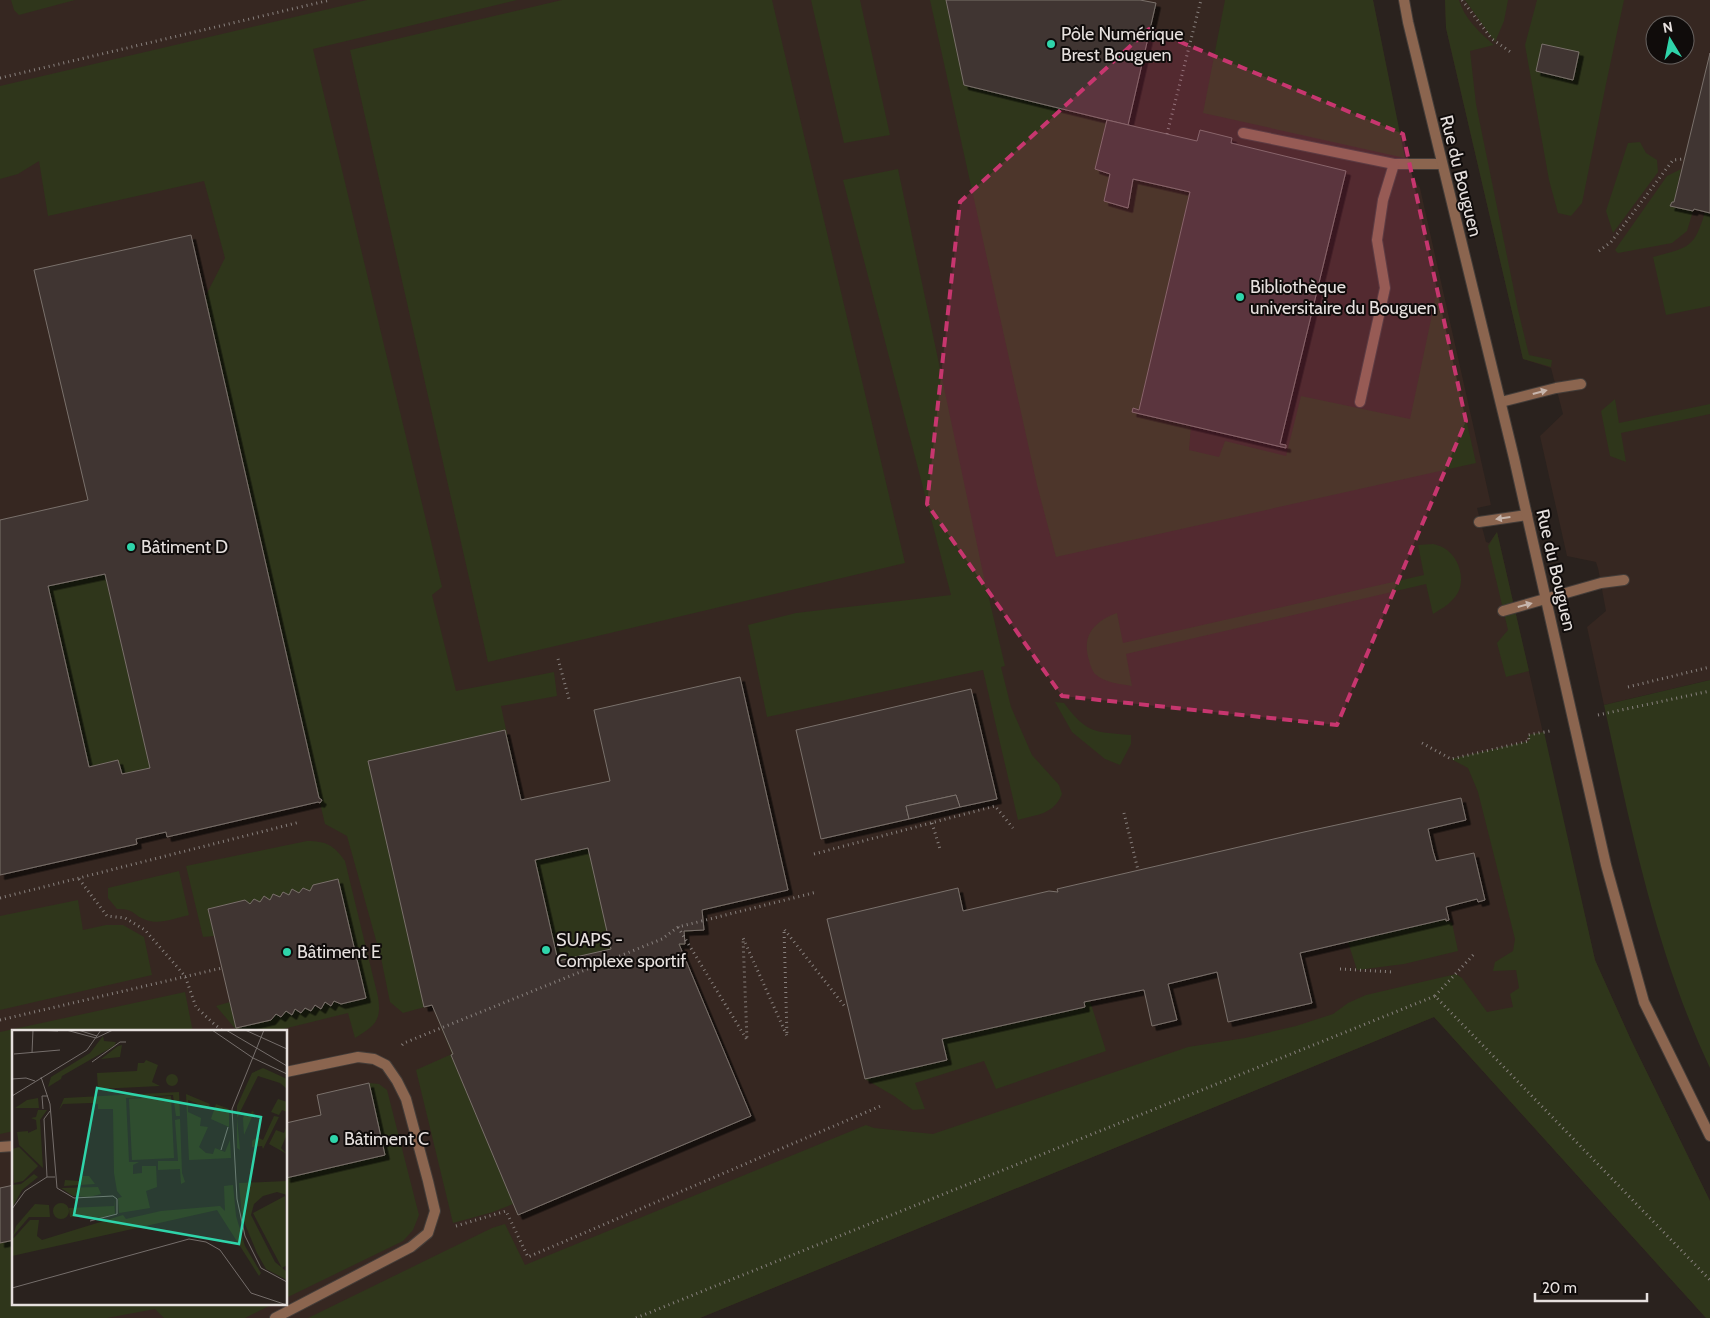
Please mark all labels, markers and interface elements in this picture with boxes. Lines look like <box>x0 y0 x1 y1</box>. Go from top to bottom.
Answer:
north arrow <box>1645 15 1695 65</box>
text: N <box>1661 17 1674 37</box>
place label: Pôle Numérique Brest Bouguen <box>1061 23 1183 66</box>
marker: Pôle Numérique Brest Bouguen <box>1045 38 1057 50</box>
street label: Rue du Bouguen <box>1435 113 1487 239</box>
place label: Bibliothèque universitaire du Bouguen <box>1250 276 1437 319</box>
marker: Bibliothèque universitaire du Bouguen <box>1234 291 1246 303</box>
one-way arrow <box>1533 387 1548 395</box>
street label: Rue du Bouguen <box>1531 507 1581 633</box>
one-way arrow <box>1494 515 1510 523</box>
place label: Bâtiment D <box>141 536 228 558</box>
marker: Bâtiment D <box>125 541 137 553</box>
one-way arrow <box>1517 601 1532 609</box>
place label: SUAPS - Complexe sportif <box>556 929 686 972</box>
place label: Bâtiment E <box>297 941 381 963</box>
marker: SUAPS - Complexe sportif <box>540 944 552 956</box>
marker: Bâtiment E <box>281 946 293 958</box>
inset map <box>12 1030 288 1306</box>
place label: Bâtiment C <box>344 1128 429 1150</box>
marker: Bâtiment C <box>328 1133 340 1145</box>
scale bar <box>1535 1270 1648 1302</box>
text: 20 m <box>1542 1279 1577 1297</box>

